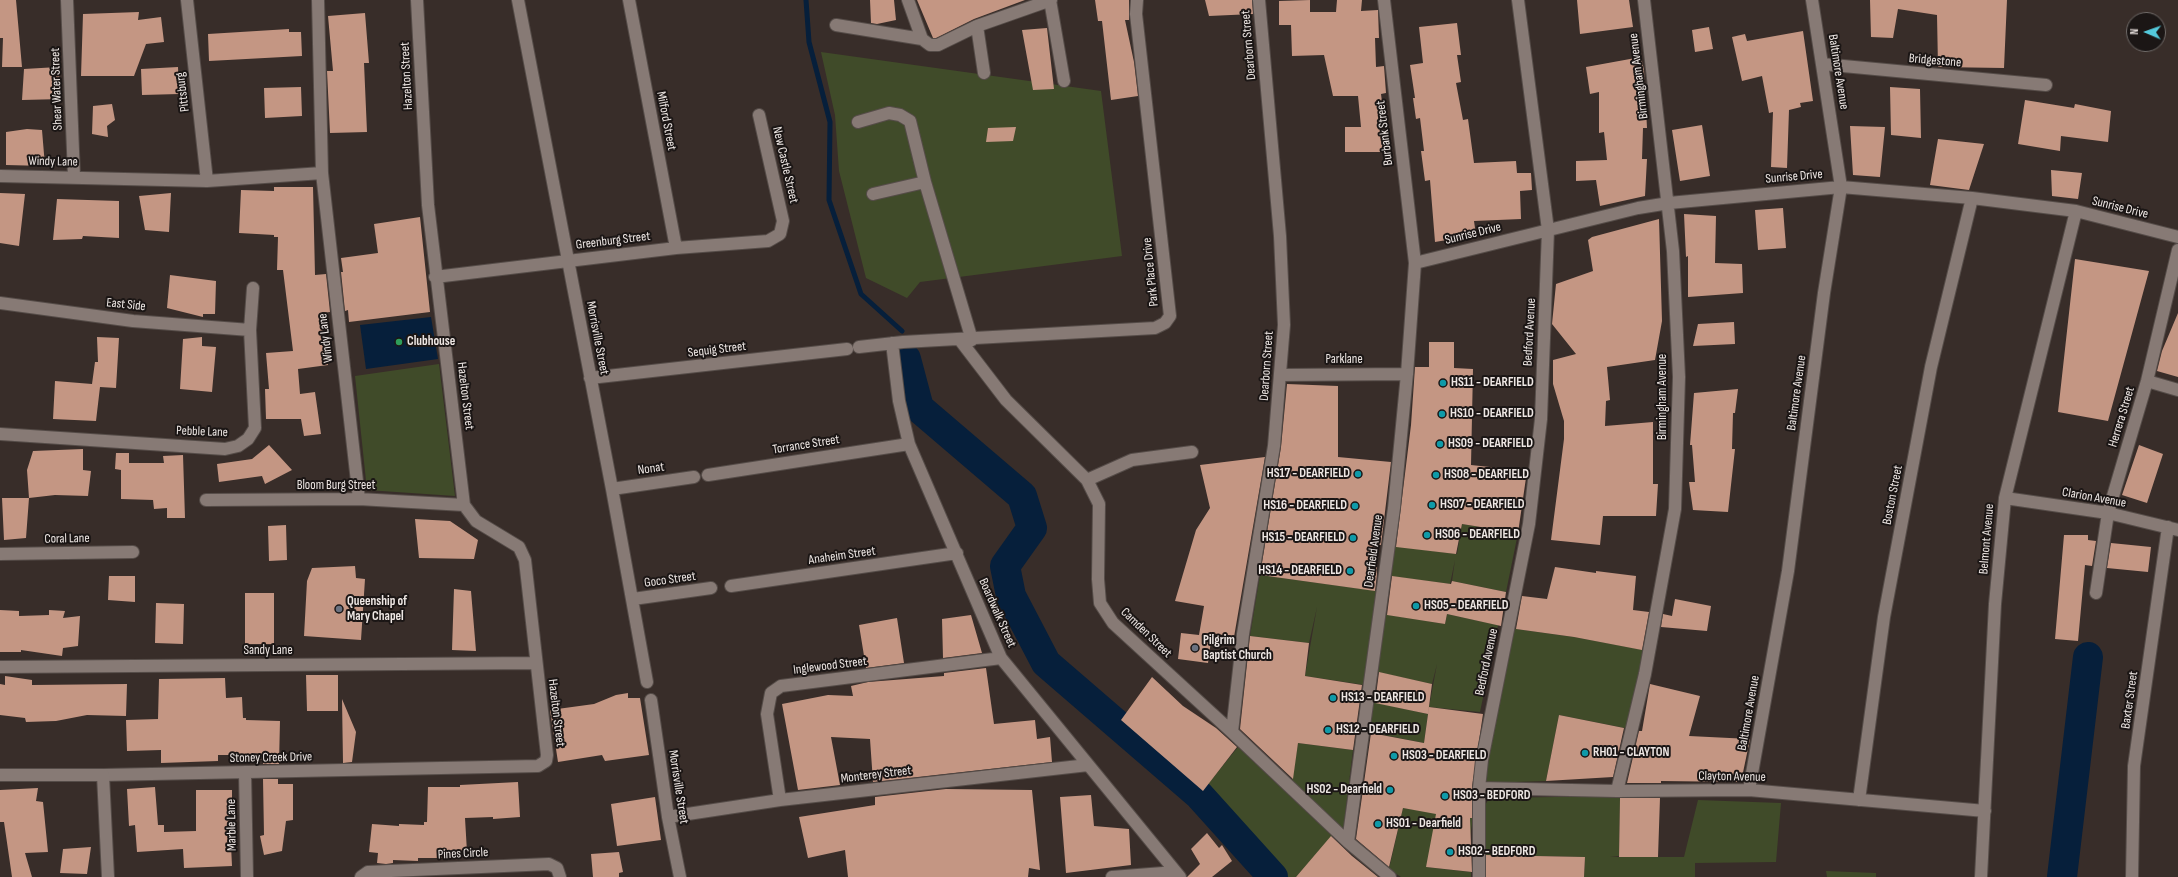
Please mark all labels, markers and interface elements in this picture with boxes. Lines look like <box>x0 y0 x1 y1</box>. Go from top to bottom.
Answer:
street label: Dearborn Street <box>1238 9 1260 81</box>
north arrow <box>2126 12 2166 52</box>
text: N <box>2128 28 2141 35</box>
street label: Birmingham Avenue <box>1626 32 1652 120</box>
street label: Baltimore Avenue <box>1824 33 1852 111</box>
street label: Hazelton Street <box>397 42 417 110</box>
street label: Shear Water Street <box>48 47 66 131</box>
street label: Bridgestone <box>1908 51 1962 71</box>
street label: Pittsburg <box>173 71 193 113</box>
street label: Milford Street <box>653 90 679 152</box>
street label: Burbank Street <box>1373 100 1397 166</box>
street label: New Castle Street <box>769 125 801 205</box>
street label: Windy Lane <box>28 154 78 170</box>
street label: Sunrise Drive <box>1765 167 1823 187</box>
street label: Sunrise Drive <box>2090 193 2150 223</box>
street label: Sunrise Drive <box>1443 219 1503 249</box>
street label: Greenburg Street <box>575 229 651 253</box>
street label: Park Place Drive <box>1140 237 1162 307</box>
street label: East Side <box>106 295 146 315</box>
street label: Bedford Avenue <box>1520 298 1540 366</box>
street label: Morrisville Street <box>582 300 612 376</box>
street label: Windy Lane <box>315 312 337 364</box>
street label: Dearborn Street <box>1257 331 1277 401</box>
place label: Clubhouse <box>407 334 455 350</box>
marker: Clubhouse <box>394 337 404 347</box>
street label: Sequig Street <box>687 339 747 361</box>
street label: Parklane <box>1325 352 1363 368</box>
street label: Birmingham Avenue <box>1655 354 1671 440</box>
street label: Baltimore Avenue <box>1784 354 1810 432</box>
street label: Hazelton Street <box>453 361 477 431</box>
place label: HS11 - DEARFIELD <box>1451 375 1534 391</box>
marker: HS11 - DEARFIELD <box>1438 378 1448 388</box>
street label: Herrera Street <box>2105 385 2139 449</box>
place label: HS10 - DEARFIELD <box>1450 406 1534 422</box>
marker: HS10 - DEARFIELD <box>1437 409 1447 419</box>
street label: Pebble Lane <box>176 423 228 441</box>
street label: Torrance Street <box>771 432 841 458</box>
place label: HS09 - DEARFIELD <box>1448 436 1533 452</box>
marker: HS09 - DEARFIELD <box>1435 439 1445 449</box>
street label: Nonat <box>637 459 665 479</box>
street label: Boston Street <box>1880 464 1906 526</box>
place label: HS17 - DEARFIELD <box>1267 466 1350 482</box>
place label: HS08 - DEARFIELD <box>1444 467 1529 483</box>
marker: HS17 - DEARFIELD <box>1353 469 1363 479</box>
marker: HS08 - DEARFIELD <box>1431 470 1441 480</box>
street label: Bloom Burg Street <box>297 478 375 494</box>
street label: Clarion Avenue <box>2061 485 2127 511</box>
place label: HS07 - DEARFIELD <box>1440 497 1524 513</box>
place label: HS16 - DEARFIELD <box>1263 498 1347 514</box>
marker: HS07 - DEARFIELD <box>1427 500 1437 510</box>
marker: HS16 - DEARFIELD <box>1350 501 1360 511</box>
street label: Belmont Avenue <box>1976 503 1998 575</box>
street label: Dearfield Avenue <box>1361 514 1387 588</box>
place label: HS06 - DEARFIELD <box>1435 527 1520 543</box>
place label: HS15 - DEARFIELD <box>1262 530 1345 546</box>
marker: HS06 - DEARFIELD <box>1422 530 1432 540</box>
street label: Coral Lane <box>44 531 90 547</box>
marker: HS15 - DEARFIELD <box>1348 533 1358 543</box>
street label: Anaheim Street <box>808 544 876 568</box>
place label: HS14 - DEARFIELD <box>1258 563 1342 579</box>
marker: HS14 - DEARFIELD <box>1345 566 1355 576</box>
street label: Goco Street <box>643 569 697 591</box>
street label: Boardwalk Street <box>975 576 1019 650</box>
place label: Queenship of Mary Chapel <box>347 594 407 625</box>
place label: HS05 - DEARFIELD <box>1424 598 1508 614</box>
marker: HS05 - DEARFIELD <box>1411 601 1421 611</box>
marker: Queenship of Mary Chapel <box>334 604 344 614</box>
street label: Camden Street <box>1117 605 1175 661</box>
street label: Bedford Avenue <box>1472 627 1502 697</box>
place label: Pilgrim Baptist Church <box>1203 633 1272 664</box>
street label: Sandy Lane <box>243 643 293 659</box>
marker: Pilgrim Baptist Church <box>1190 643 1200 653</box>
street label: Inglewood Street <box>792 654 868 678</box>
street label: Baxter Street <box>2118 670 2142 730</box>
street label: Baltimore Avenue <box>1735 674 1763 752</box>
street label: Hazelton Street <box>544 678 568 748</box>
place label: HS13 - DEARFIELD <box>1341 690 1424 706</box>
marker: HS13 - DEARFIELD <box>1328 693 1338 703</box>
place label: HS12 - DEARFIELD <box>1336 722 1419 738</box>
marker: HS12 - DEARFIELD <box>1323 725 1333 735</box>
place label: RH01 - CLAYTON <box>1593 745 1669 761</box>
place label: HS03 - DEARFIELD <box>1402 748 1487 764</box>
marker: RH01 - CLAYTON <box>1580 748 1590 758</box>
street label: Stoney Creek Drive <box>230 749 312 767</box>
street label: Morrisville Street <box>664 749 692 825</box>
marker: HS03 - DEARFIELD <box>1389 751 1399 761</box>
street label: Monterey Street <box>840 763 912 787</box>
street label: Clayton Avenue <box>1698 769 1766 785</box>
place label: HS02 - Dearfield <box>1307 782 1382 798</box>
marker: HS02 - Dearfield <box>1385 785 1395 795</box>
place label: HS03 - BEDFORD <box>1453 788 1531 804</box>
marker: HS03 - BEDFORD <box>1440 791 1450 801</box>
street label: Marble Lane <box>224 799 240 851</box>
place label: HS01 - Dearfield <box>1386 816 1461 832</box>
marker: HS01 - Dearfield <box>1373 819 1383 829</box>
place label: HS02 - BEDFORD <box>1458 844 1535 860</box>
street label: Pines Circle <box>437 845 489 863</box>
marker: HS02 - BEDFORD <box>1445 847 1455 857</box>

